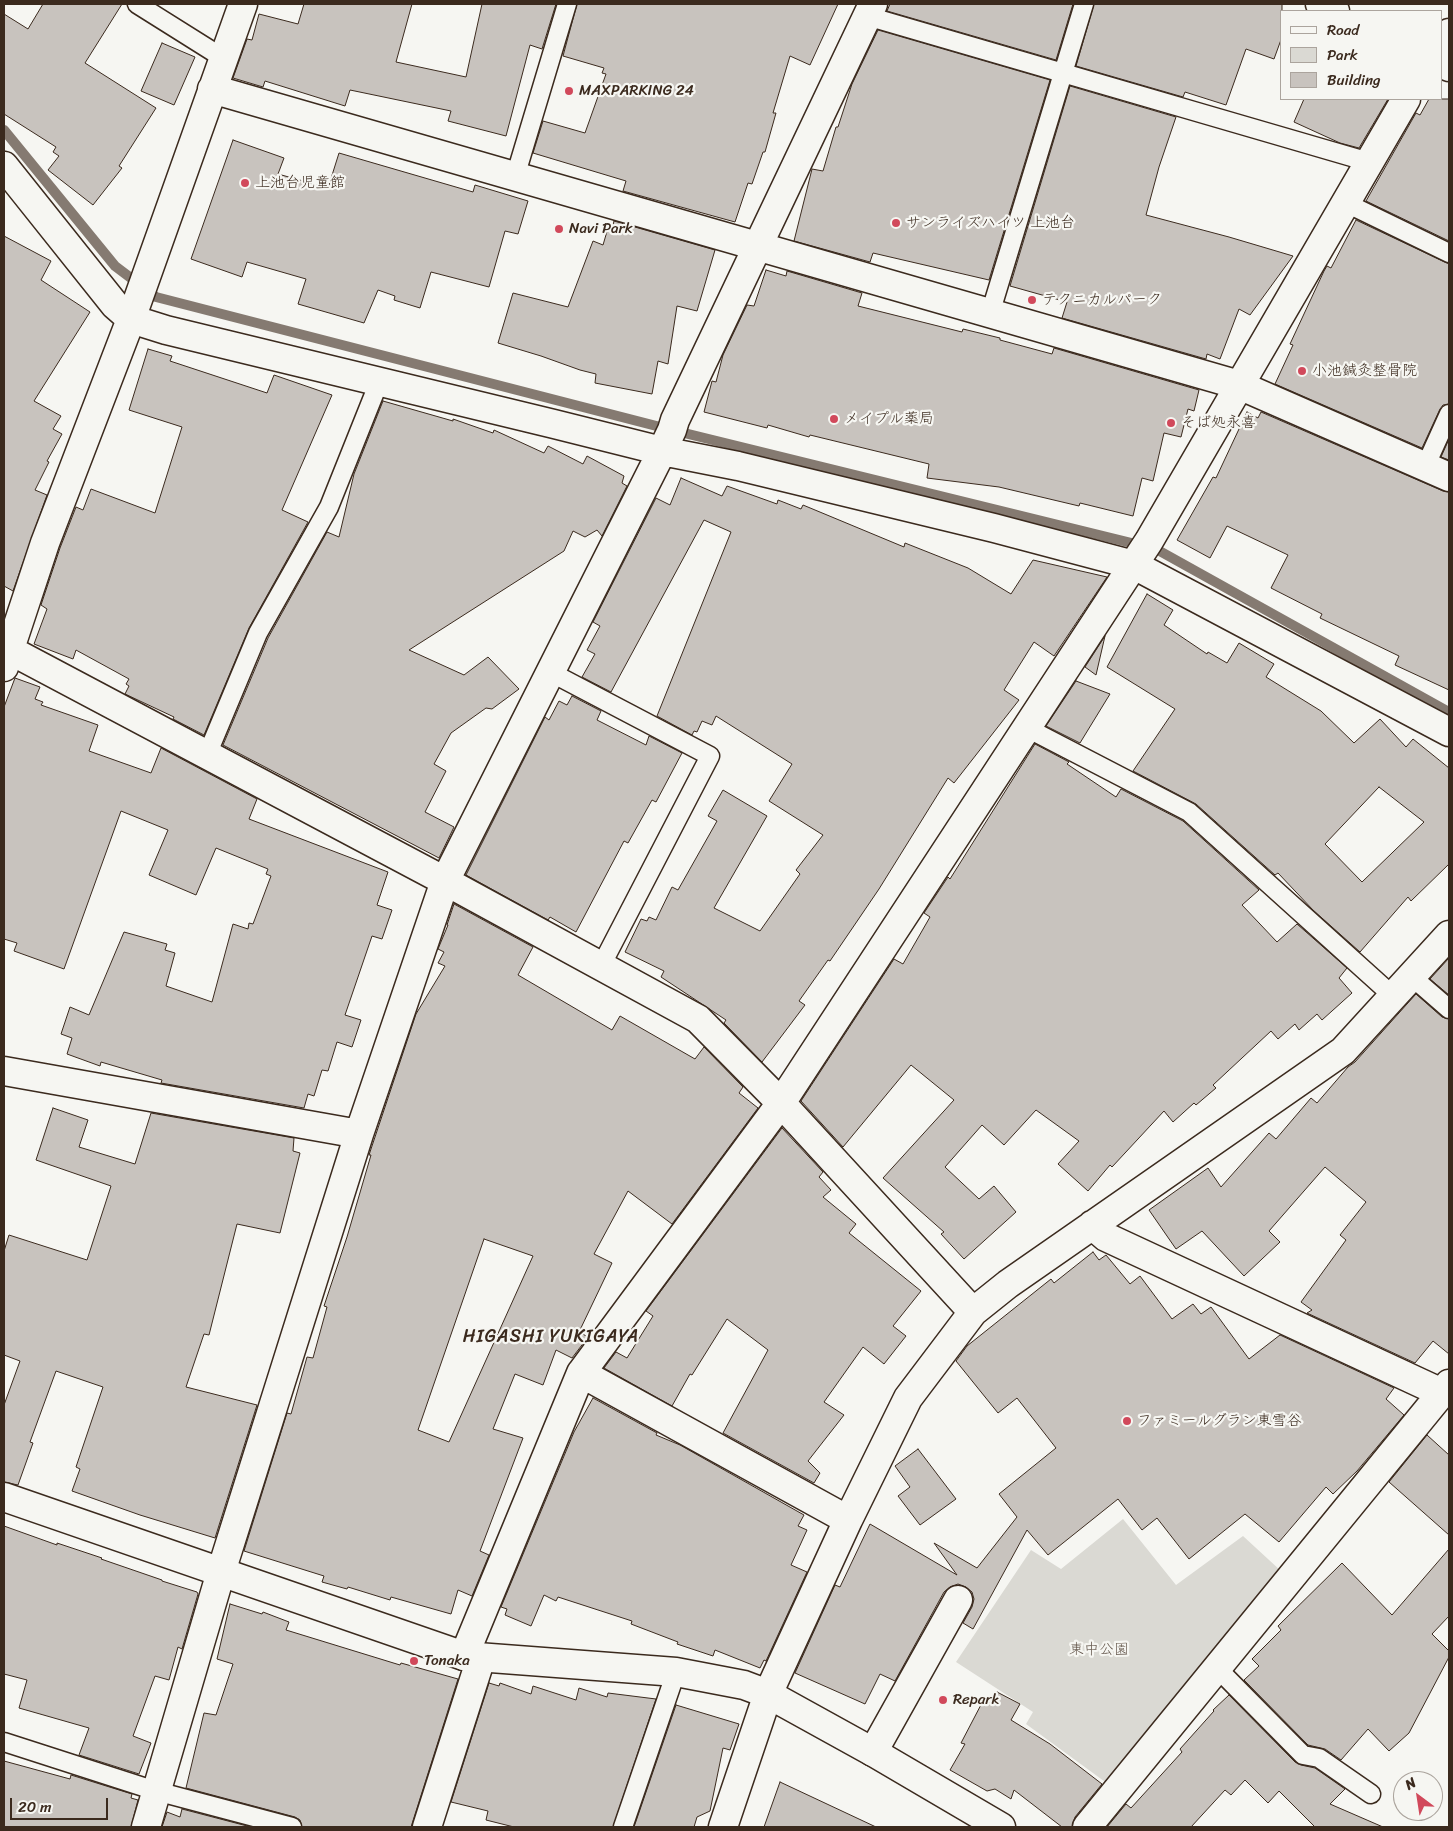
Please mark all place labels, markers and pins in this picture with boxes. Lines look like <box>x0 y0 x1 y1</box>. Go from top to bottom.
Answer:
place label: MAXPARKING 24 <box>579 82 694 100</box>
marker: MAXPARKING 24 <box>563 85 575 97</box>
place label: 上池台児童館 <box>255 174 345 192</box>
marker: 上池台児童館 <box>239 177 251 189</box>
place label: サンライズハイツ 上池台 <box>906 214 1075 232</box>
marker: サンライズハイツ 上池台 <box>890 217 902 229</box>
place label: Navi Park <box>569 220 633 238</box>
marker: Navi Park <box>553 223 565 235</box>
place label: テクニカルパーク <box>1042 291 1162 309</box>
marker: テクニカルパーク <box>1026 294 1038 306</box>
place label: 小池鍼灸整骨院 <box>1312 362 1417 380</box>
marker: 小池鍼灸整骨院 <box>1296 365 1308 377</box>
place label: メイプル薬局 <box>844 410 934 428</box>
marker: メイプル薬局 <box>828 413 840 425</box>
place label: そば処永喜 <box>1181 414 1256 432</box>
marker: そば処永喜 <box>1165 417 1177 429</box>
place label: ファミールグラン東雪谷 <box>1137 1412 1302 1430</box>
marker: ファミールグラン東雪谷 <box>1121 1415 1133 1427</box>
place label: Tonaka <box>424 1652 470 1670</box>
marker: Tonaka <box>408 1655 420 1667</box>
place label: Repark <box>953 1691 999 1709</box>
marker: Repark <box>937 1694 949 1706</box>

